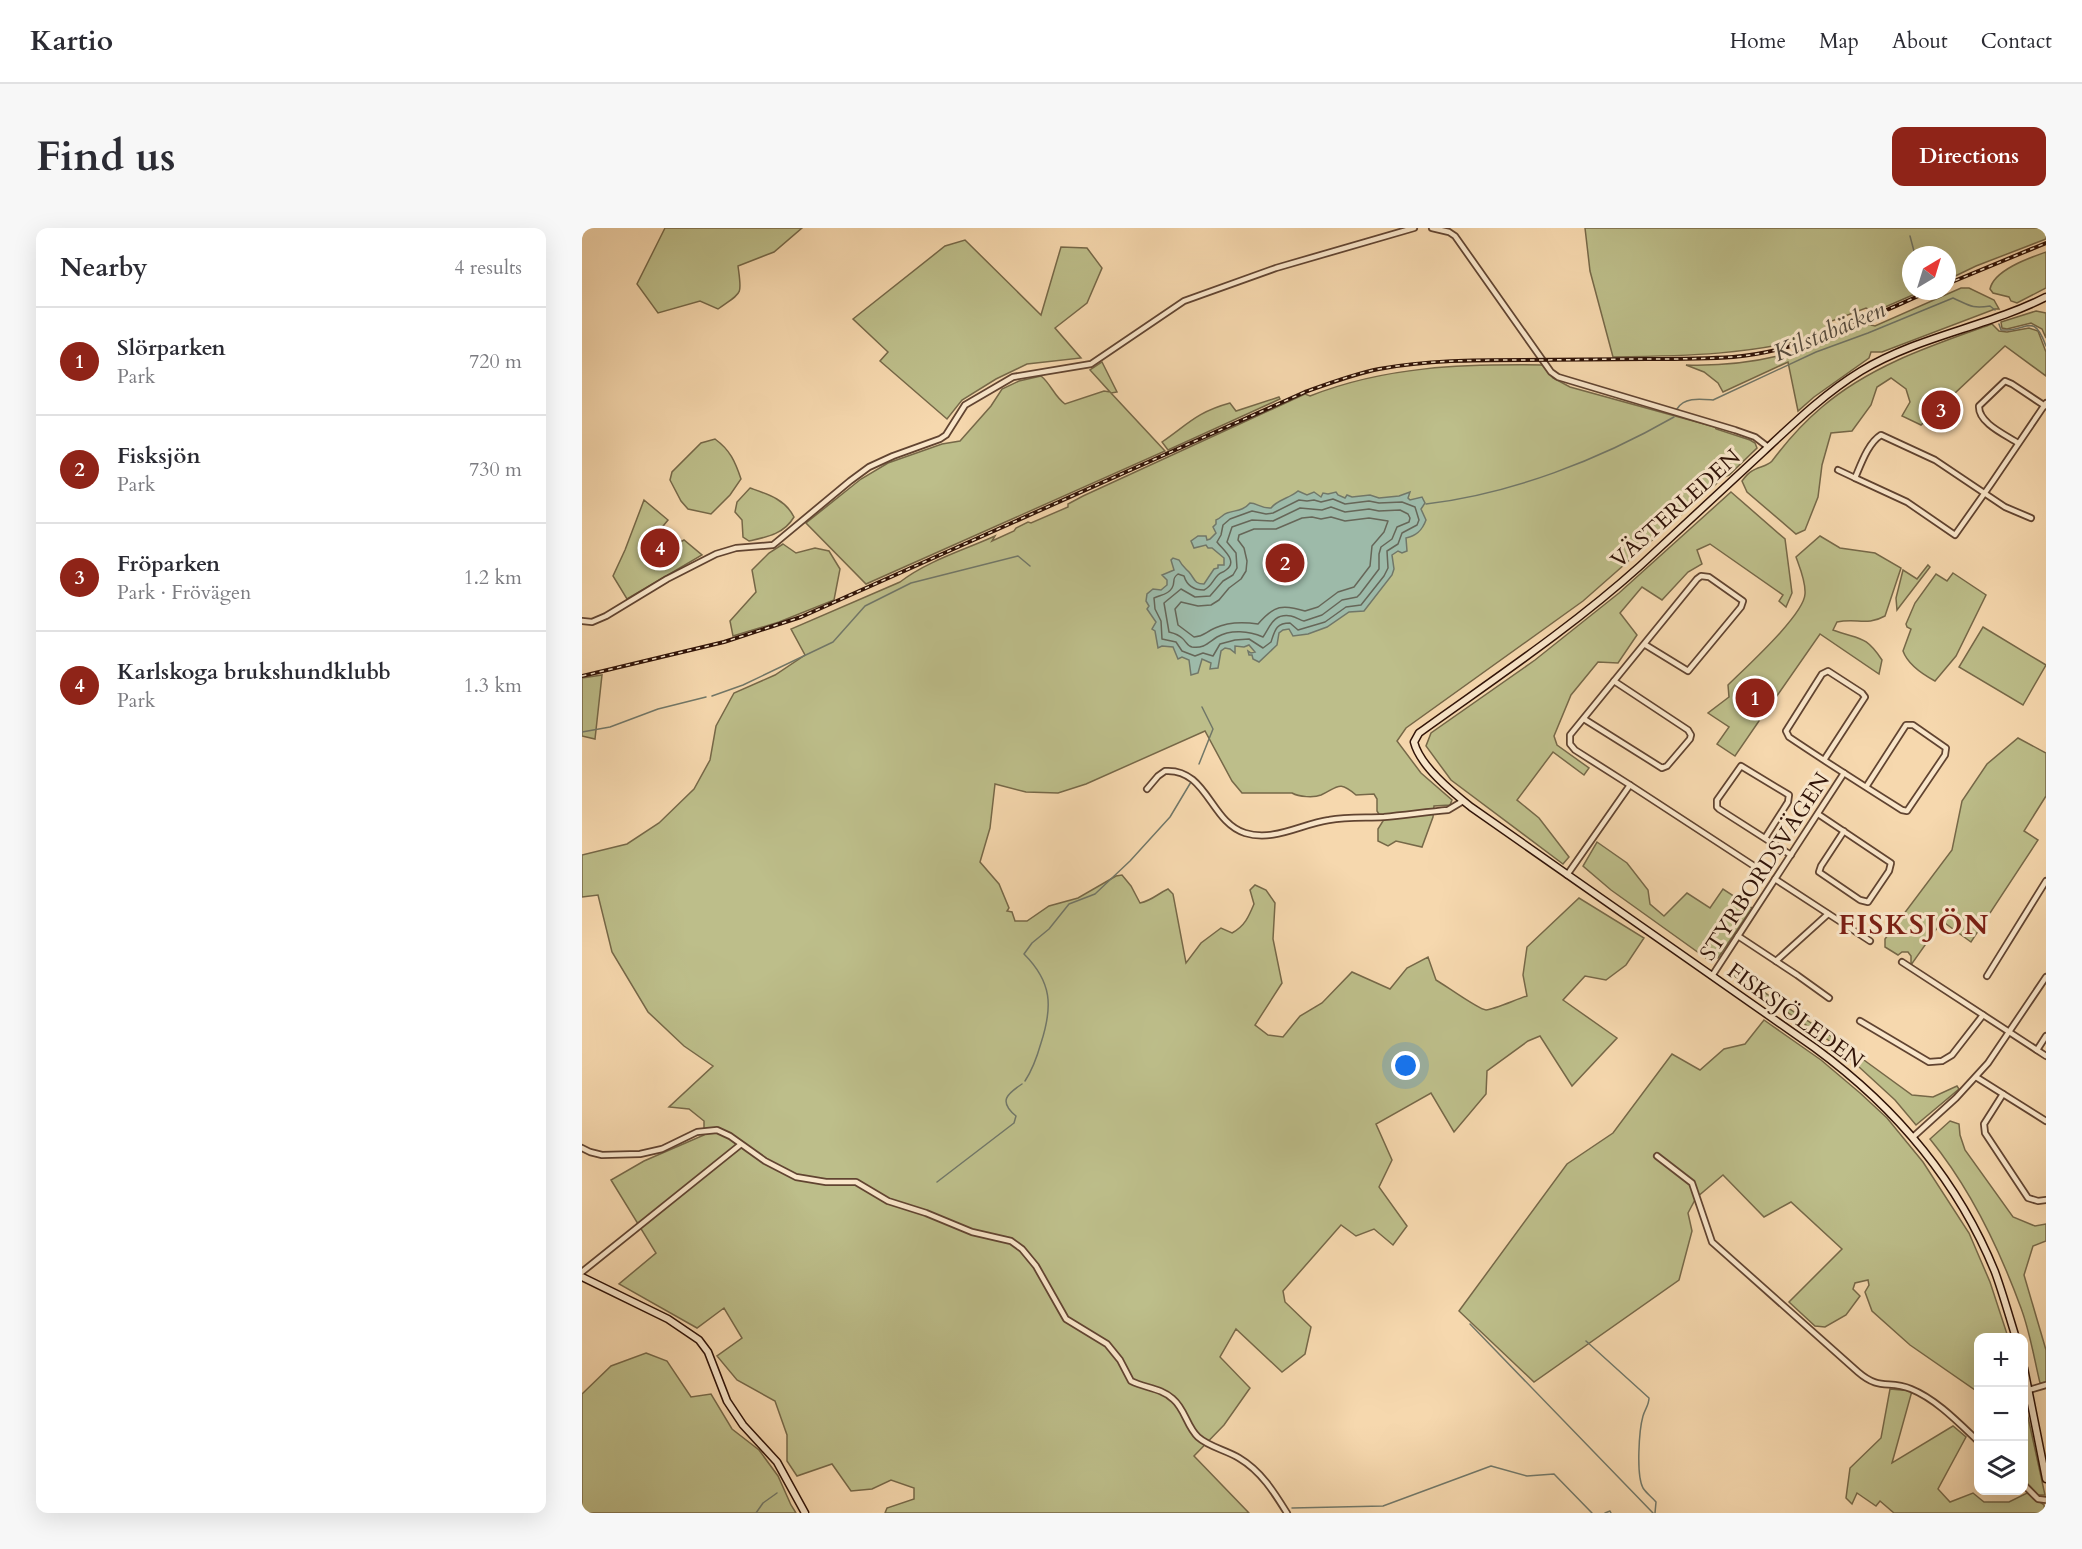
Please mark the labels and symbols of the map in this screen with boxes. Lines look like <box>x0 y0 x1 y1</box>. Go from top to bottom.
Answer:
north arrow <box>1902 246 1956 300</box>
water label: Kilstabäcken <box>1768 293 1891 370</box>
pin: 3 <box>1922 388 1960 432</box>
street label: VÄSTERLEDEN <box>1604 442 1747 575</box>
pin: 4 <box>640 526 680 570</box>
pin: 2 <box>1266 540 1304 586</box>
pin: 1 <box>1736 676 1774 720</box>
street label: STYRBORDSVÄGEN <box>1693 767 1837 966</box>
district label: FISKSJÖN <box>1838 906 1990 944</box>
street label: FISKSJÖLEDEN <box>1721 956 1870 1076</box>
your location <box>1391 1051 1420 1080</box>

